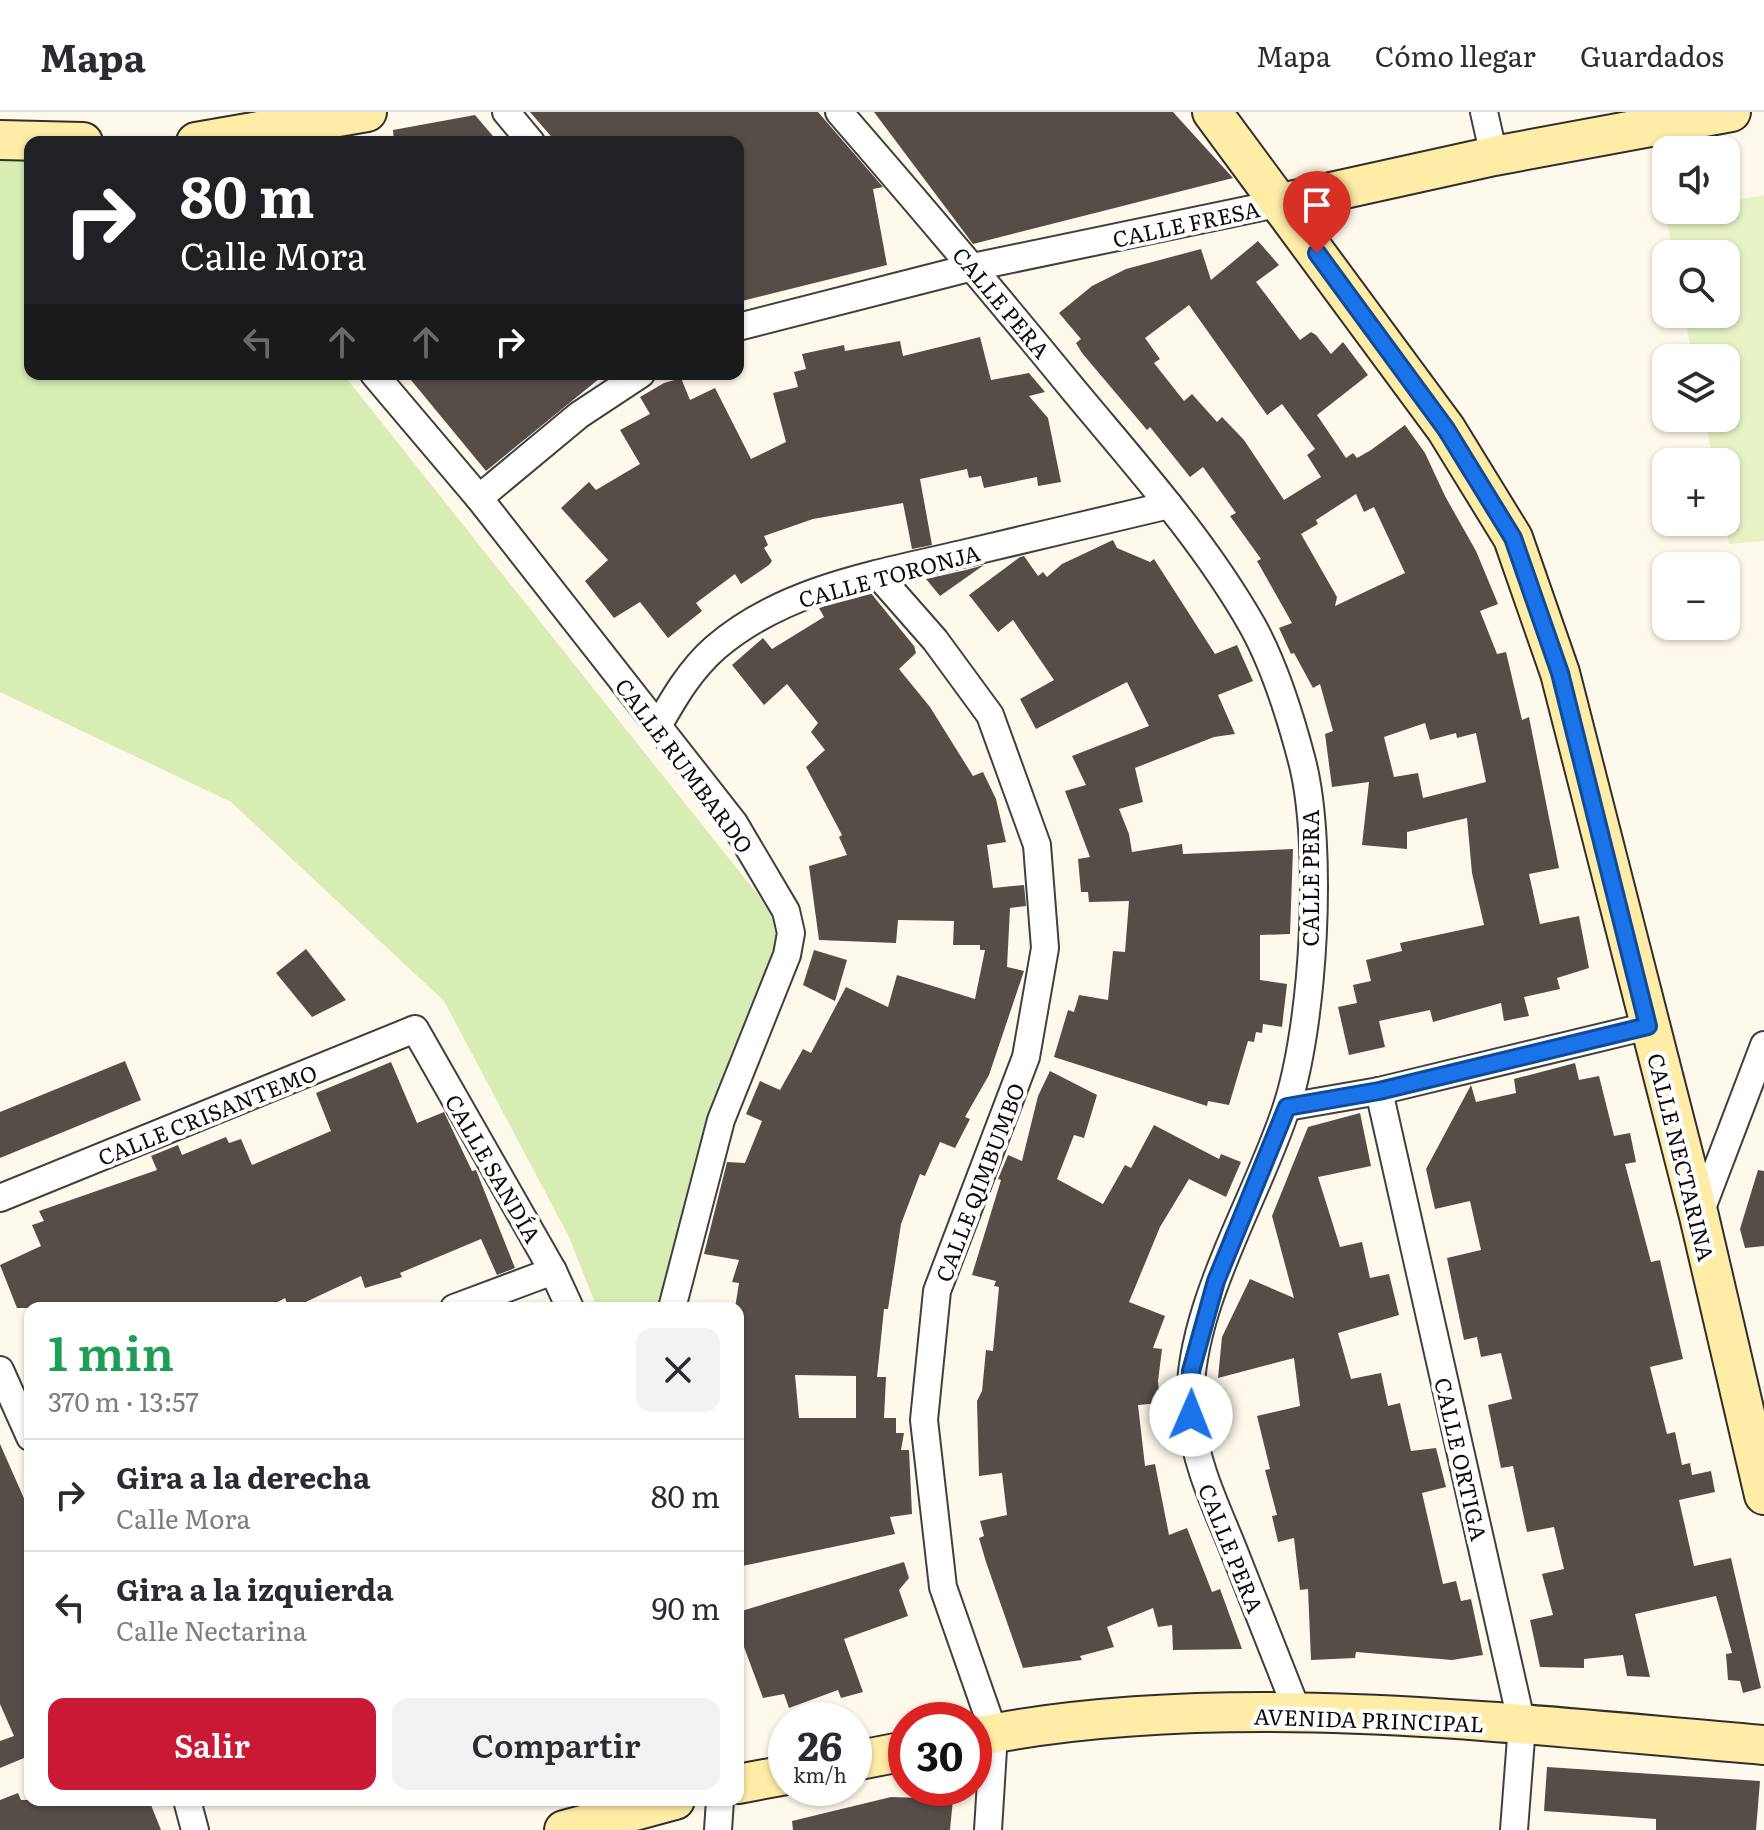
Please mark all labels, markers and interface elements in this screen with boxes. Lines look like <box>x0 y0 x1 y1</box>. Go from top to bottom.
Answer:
text: Mapa <box>40 27 146 84</box>
text: Mapa <box>1256 34 1331 76</box>
text: Cómo llegar <box>1375 34 1536 76</box>
text: Guardados <box>1580 34 1724 76</box>
map controls <box>1652 136 1740 640</box>
button: sound <box>1652 136 1740 224</box>
text: 80 m <box>180 152 315 235</box>
icon: right <box>48 168 152 272</box>
pin <box>1283 171 1351 253</box>
icon: arrive <box>1295 183 1339 227</box>
street label: CALLE FRESA <box>1109 191 1263 255</box>
text: Calle Mora <box>180 228 366 281</box>
street label: CALLE PERA <box>945 239 1059 365</box>
button: search <box>1652 240 1740 328</box>
icon: left <box>236 320 280 364</box>
icon: ahead <box>320 320 364 364</box>
icon: ahead <box>404 320 448 364</box>
icon: right <box>488 320 532 364</box>
button: layers <box>1652 344 1740 432</box>
button: + <box>1652 448 1740 536</box>
street label: CALLE TORONJA <box>795 535 983 615</box>
button: − <box>1652 552 1740 640</box>
street label: CALLE RUMBARDO <box>608 671 762 859</box>
street label: CALLE PERA <box>1293 810 1326 946</box>
street label: CALLE NECTARINA <box>1640 1049 1724 1265</box>
street label: CALLE CRISANTEMO <box>92 1055 322 1173</box>
street label: CALLE QIMBUMBO <box>926 1078 1032 1286</box>
street label: CALLE SANDÍA <box>438 1088 550 1248</box>
text: 1 min <box>48 1315 174 1386</box>
button: close <box>636 1328 720 1412</box>
position arrow <box>1149 1373 1233 1457</box>
street label: CALLE ORTIGA <box>1427 1374 1497 1544</box>
text: 370 m · 13:57 <box>48 1381 199 1420</box>
text: Gira a la derecha <box>116 1454 370 1498</box>
icon: right <box>48 1473 92 1517</box>
text: 80 m <box>651 1473 720 1517</box>
street label: CALLE PERA <box>1191 1478 1273 1618</box>
text: Calle Mora <box>116 1498 251 1537</box>
text: Gira a la izquierda <box>116 1566 394 1610</box>
icon: left <box>48 1585 92 1629</box>
text: 90 m <box>652 1585 720 1629</box>
text: Calle Nectarina <box>116 1610 307 1649</box>
button: Salir <box>48 1698 376 1790</box>
button: Compartir <box>392 1698 720 1790</box>
street label: AVENIDA PRINCIPAL <box>1253 1698 1485 1740</box>
speed limit sign: 30 <box>888 1702 992 1806</box>
text: 26 <box>798 1714 842 1773</box>
text: km/h <box>793 1759 847 1789</box>

